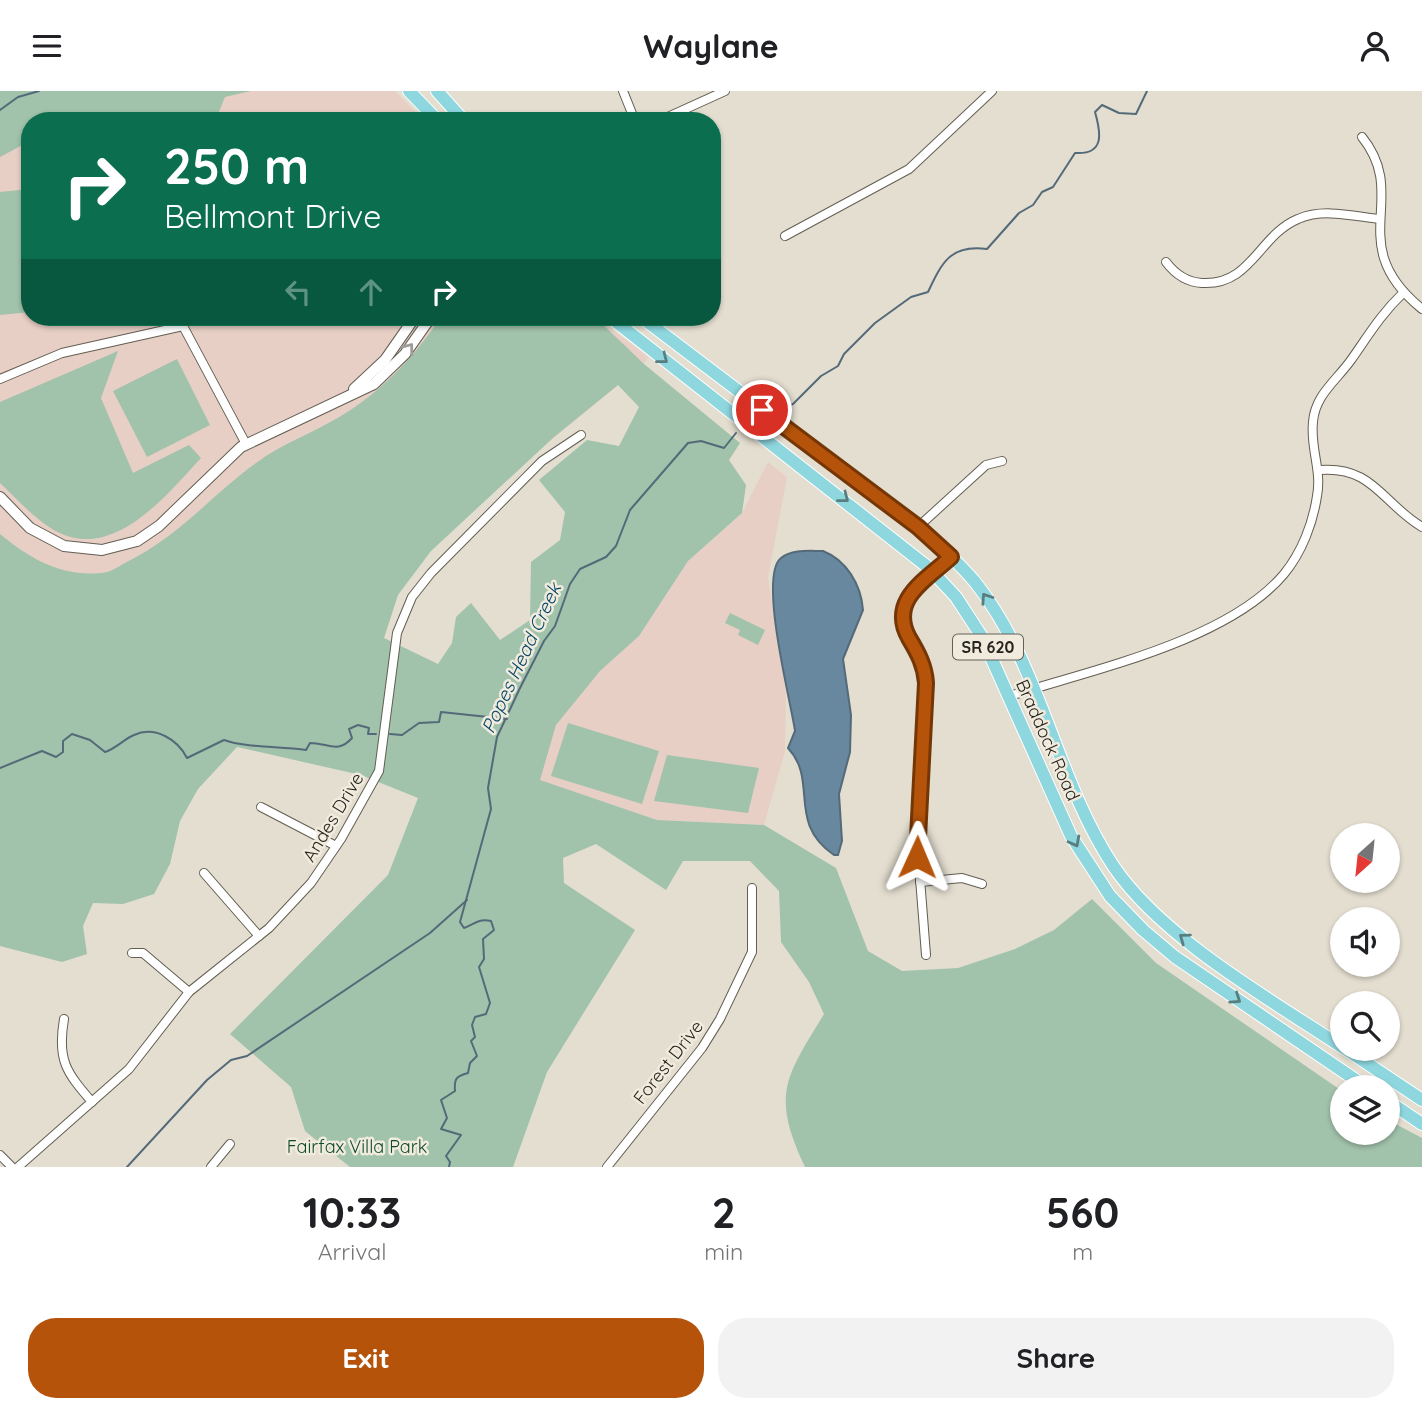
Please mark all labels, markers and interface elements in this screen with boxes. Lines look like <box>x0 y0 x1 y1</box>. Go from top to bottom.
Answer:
text: Waylane <box>643 26 779 66</box>
icon: menu <box>28 27 66 65</box>
icon: person <box>1356 27 1394 65</box>
text: 250 m <box>164 135 309 196</box>
icon: right <box>49 140 140 231</box>
text: Bellmont Drive <box>164 196 381 236</box>
icon: left <box>279 273 317 311</box>
icon: ahead <box>352 273 390 311</box>
icon: right <box>425 273 463 311</box>
one-way arrow <box>401 343 414 355</box>
one-way arrow <box>655 351 668 364</box>
pin <box>732 380 792 440</box>
icon: arrive <box>743 391 781 429</box>
one-way arrow <box>836 489 848 502</box>
water label: Popes Head Creek <box>476 578 567 737</box>
one-way arrow <box>981 593 994 606</box>
road number: SR 620 <box>953 635 1023 659</box>
street label: Braddock Road <box>1011 676 1085 804</box>
street label: Andes Drive <box>297 768 369 866</box>
position arrow <box>880 820 954 894</box>
north arrow <box>1330 823 1400 893</box>
map controls <box>1330 823 1400 1145</box>
one-way arrow <box>1067 835 1080 847</box>
button: sound <box>1330 907 1400 977</box>
one-way arrow <box>1179 934 1192 947</box>
one-way arrow <box>1228 990 1241 1003</box>
button: search <box>1330 991 1400 1061</box>
street label: Forest Drive <box>628 1015 708 1109</box>
button: layers <box>1330 1075 1400 1145</box>
park label: Fairfax Villa Park <box>287 1135 427 1158</box>
text: 10:33 <box>303 1186 401 1239</box>
text: 2 <box>712 1186 736 1239</box>
text: 560 <box>1046 1186 1119 1239</box>
text: Arrival <box>318 1237 387 1266</box>
text: min <box>704 1237 743 1266</box>
text: m <box>1072 1237 1093 1266</box>
button: Exit <box>28 1318 704 1398</box>
button: Share <box>718 1318 1394 1398</box>

